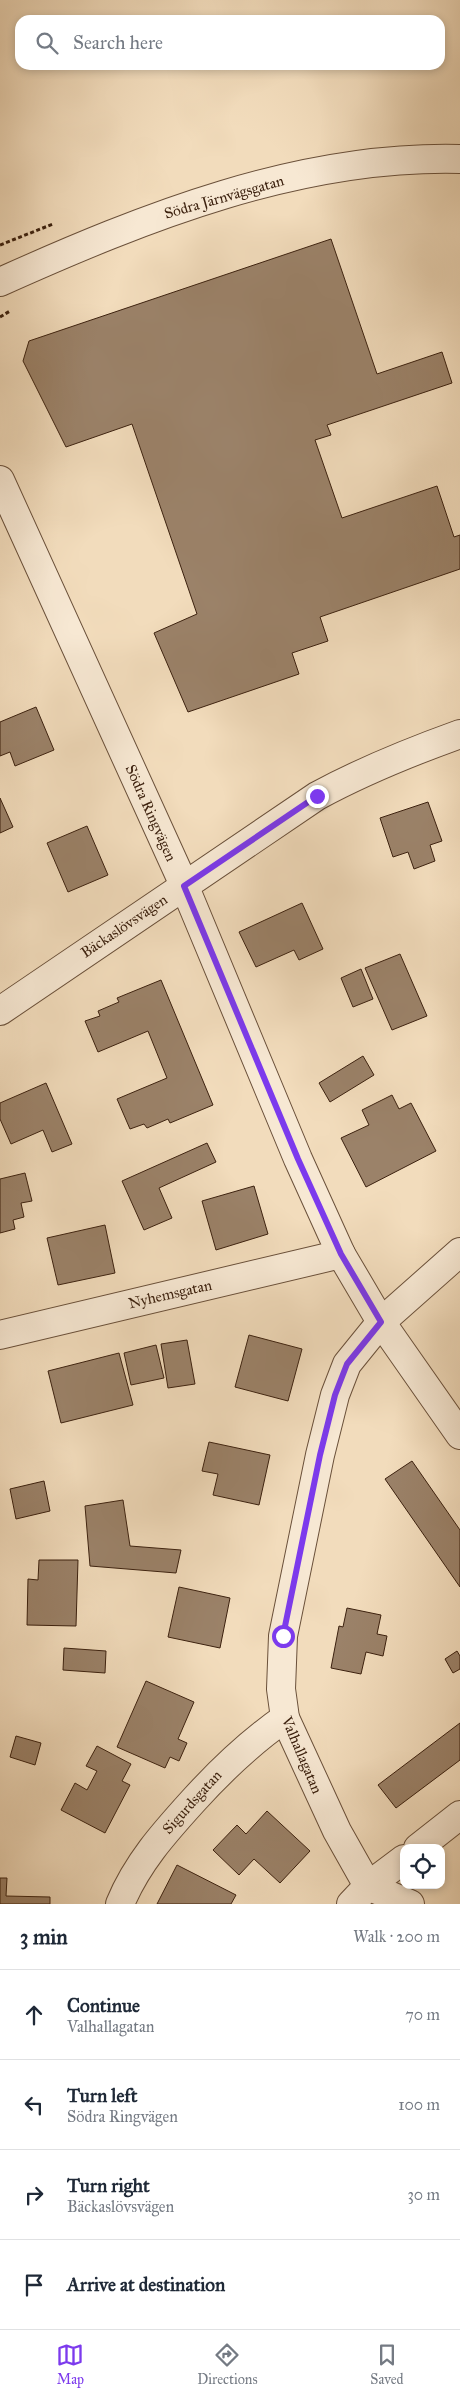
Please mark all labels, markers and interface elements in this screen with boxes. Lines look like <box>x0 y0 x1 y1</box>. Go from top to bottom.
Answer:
search box <box>15 15 445 70</box>
icon: search <box>33 29 61 57</box>
text: Search here <box>73 31 163 54</box>
street label: Södra Järnvägsgatan <box>162 171 286 224</box>
street label: Södra Ringvägen <box>122 762 180 864</box>
route end <box>306 785 329 808</box>
street label: Bäckaslövsvägen <box>77 890 171 962</box>
street label: Nyhemsgatan <box>127 1276 213 1312</box>
route start <box>272 1625 295 1648</box>
street label: Valhallagatan <box>277 1713 326 1796</box>
street label: Sigurdsgatan <box>159 1766 225 1838</box>
map controls <box>400 1844 445 1889</box>
button: locate <box>400 1844 445 1889</box>
text: 3 min <box>20 1924 68 1950</box>
text: Walk · 200 m <box>353 1927 440 1946</box>
text: Continue <box>67 1994 140 2017</box>
icon: ahead <box>20 2001 48 2029</box>
text: 70 m <box>405 2005 440 2024</box>
text: Valhallagatan <box>67 2017 154 2036</box>
text: Turn left <box>67 2084 137 2107</box>
icon: left <box>20 2091 48 2119</box>
text: 100 m <box>398 2095 440 2114</box>
text: Södra Ringvägen <box>67 2107 178 2126</box>
text: Turn right <box>67 2174 150 2197</box>
icon: right <box>20 2181 48 2209</box>
text: 30 m <box>407 2185 440 2204</box>
text: Bäckaslövsvägen <box>67 2197 174 2216</box>
icon: arrive <box>20 2271 48 2299</box>
text: Arrive at destination <box>67 2273 225 2296</box>
tab: Map <box>56 2341 84 2388</box>
tab: Directions <box>197 2341 258 2388</box>
tab: Saved <box>370 2341 404 2388</box>

